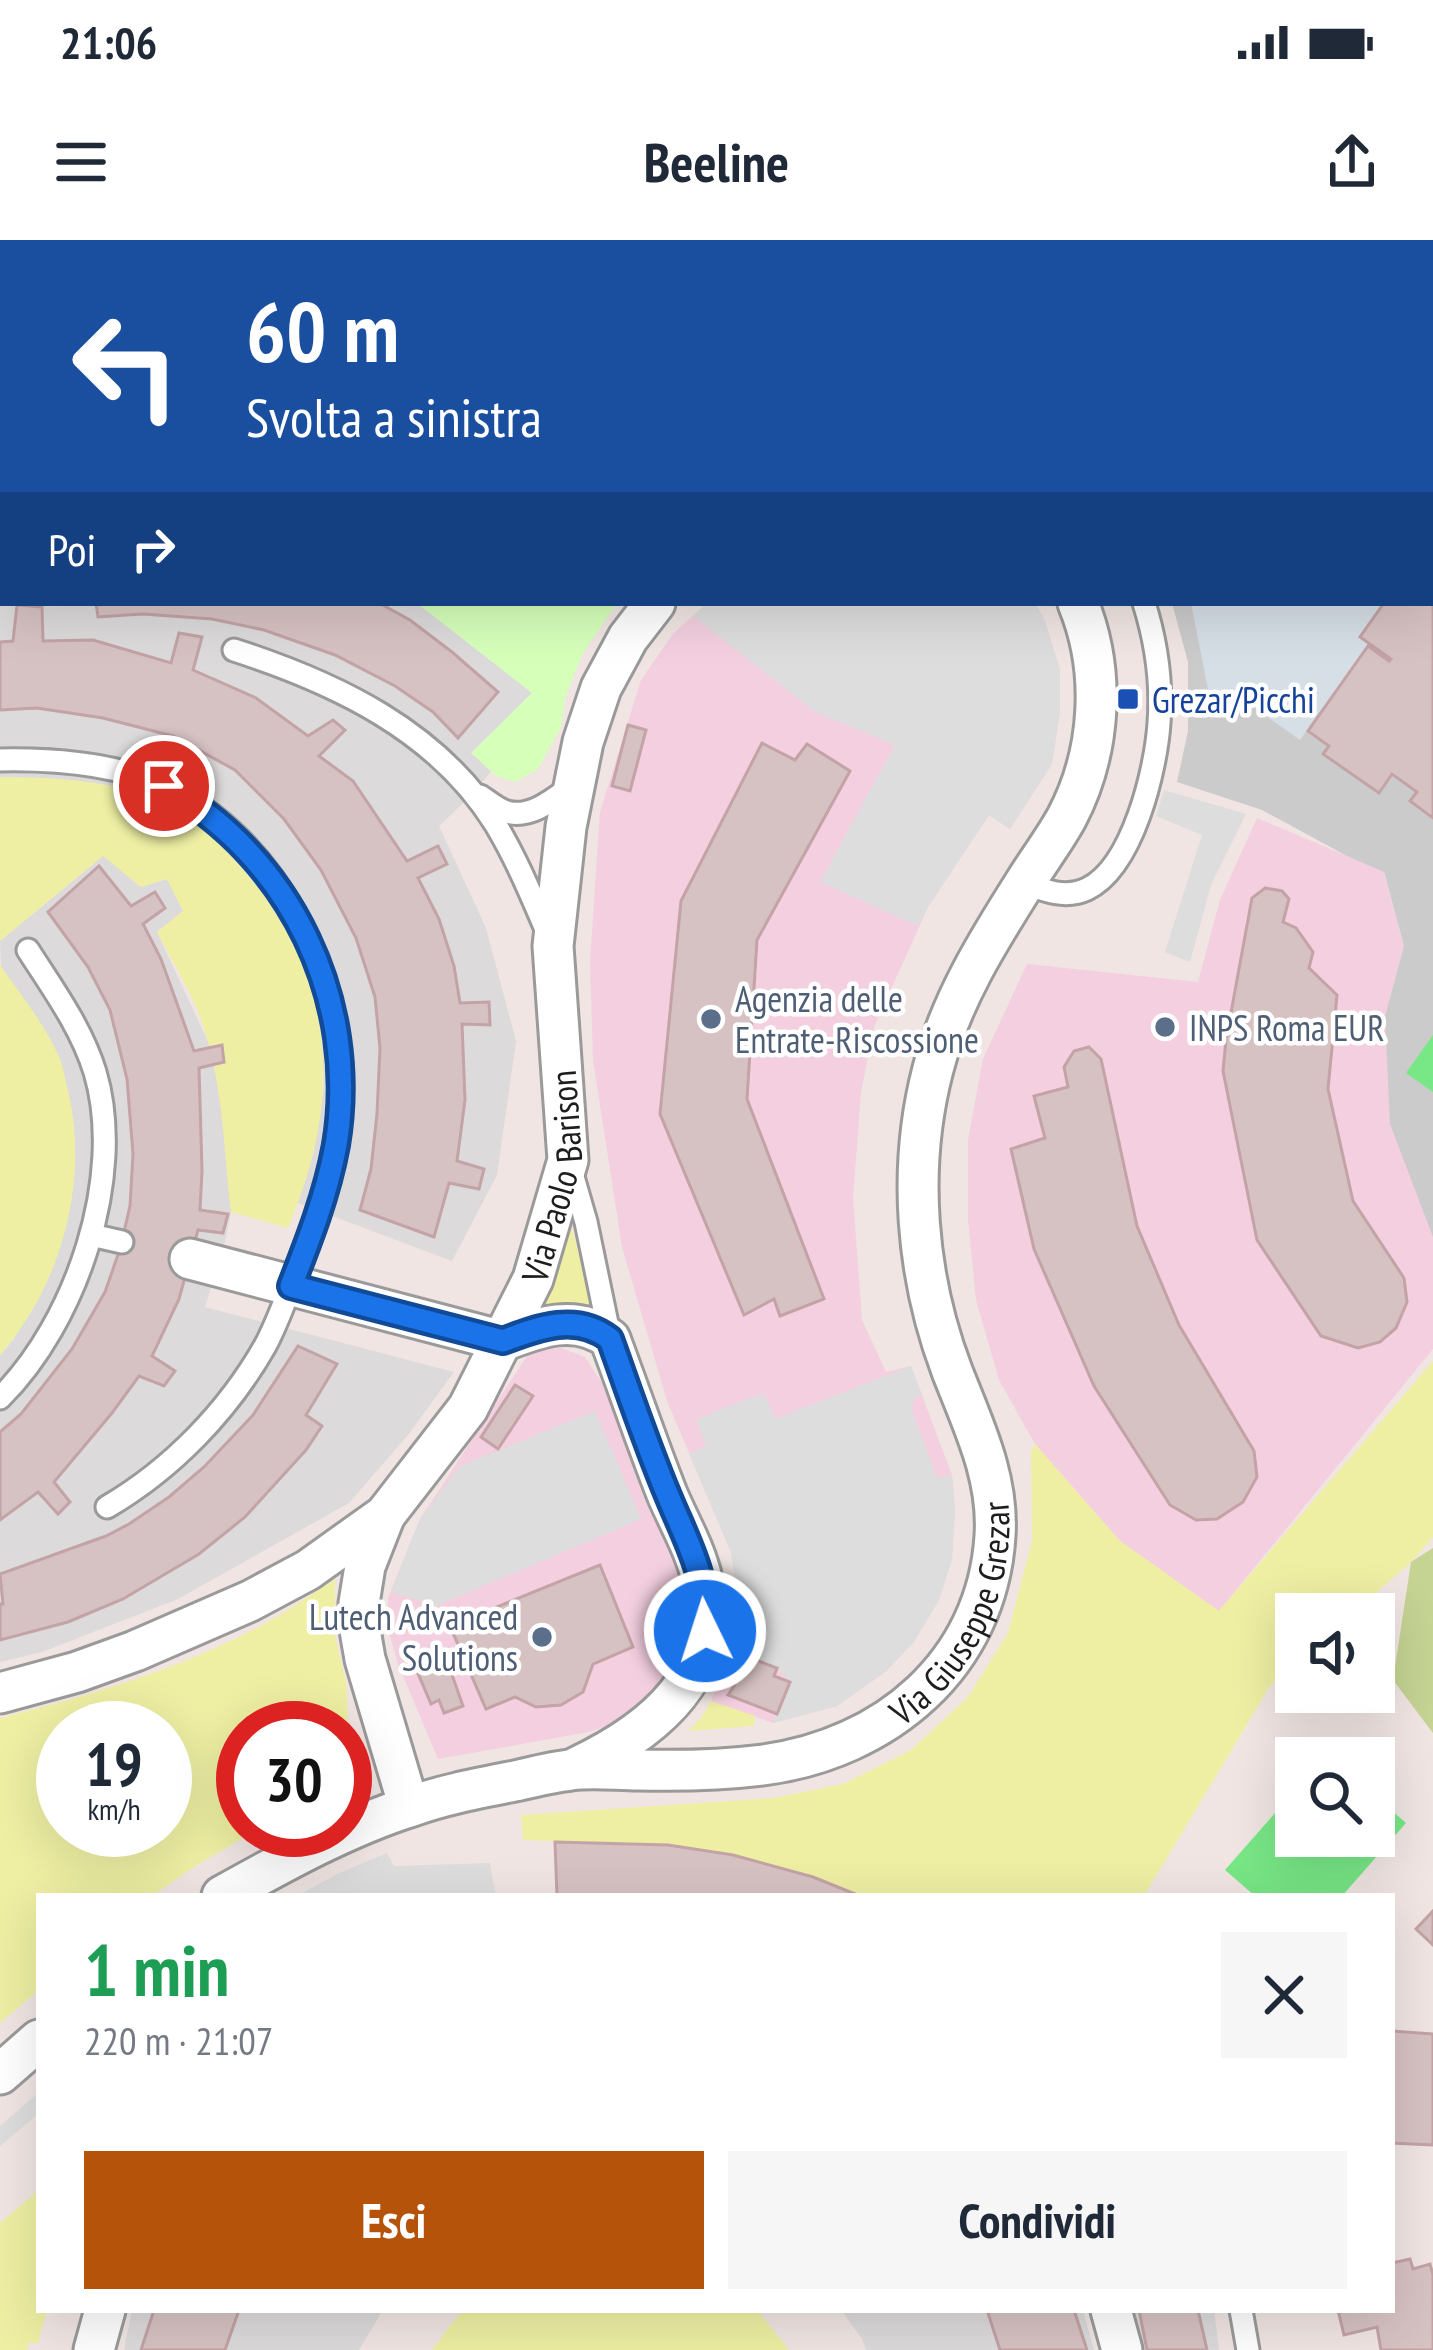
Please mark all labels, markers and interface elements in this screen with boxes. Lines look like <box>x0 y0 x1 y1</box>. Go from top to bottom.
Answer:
text: 21:06 <box>60 13 157 71</box>
text: Beeline <box>644 127 789 197</box>
icon: menu <box>48 129 114 195</box>
icon: share <box>1319 129 1385 195</box>
text: 60 m <box>246 276 399 385</box>
icon: left <box>48 288 204 444</box>
text: Svolta a sinistra <box>246 382 542 452</box>
icon: right <box>120 516 186 582</box>
text: Poi <box>48 520 96 578</box>
place label: Grezar/Picchi <box>1152 676 1315 723</box>
marker: Grezar/Picchi <box>1115 686 1141 712</box>
pin <box>113 735 215 837</box>
icon: arrive <box>131 753 197 819</box>
place label: Agenzia delle Entrate-Riscossione <box>735 975 979 1063</box>
place label: INPS Roma EUR <box>1189 1004 1384 1051</box>
marker: Agenzia delle Entrate-Riscossione <box>698 1006 724 1032</box>
marker: INPS Roma EUR <box>1152 1014 1178 1040</box>
street label: Via Paolo Barison <box>510 1069 592 1289</box>
street label: Via Giuseppe Grezar <box>879 1499 1019 1735</box>
position arrow <box>642 1568 768 1694</box>
place label: Lutech Advanced Solutions <box>309 1593 518 1681</box>
map controls <box>1275 1593 1395 1857</box>
button: sound <box>1275 1593 1395 1713</box>
marker: Lutech Advanced Solutions <box>529 1624 555 1650</box>
speed limit sign: 30 <box>216 1701 372 1857</box>
text: 19 <box>85 1725 143 1803</box>
button: search <box>1275 1737 1395 1857</box>
text: km/h <box>87 1789 141 1828</box>
text: 1 min <box>84 1923 229 2016</box>
button: close <box>1221 1932 1347 2058</box>
text: 220 m · 21:07 <box>84 2015 273 2066</box>
button: Esci <box>84 2151 704 2289</box>
button: Condividi <box>728 2151 1347 2289</box>

